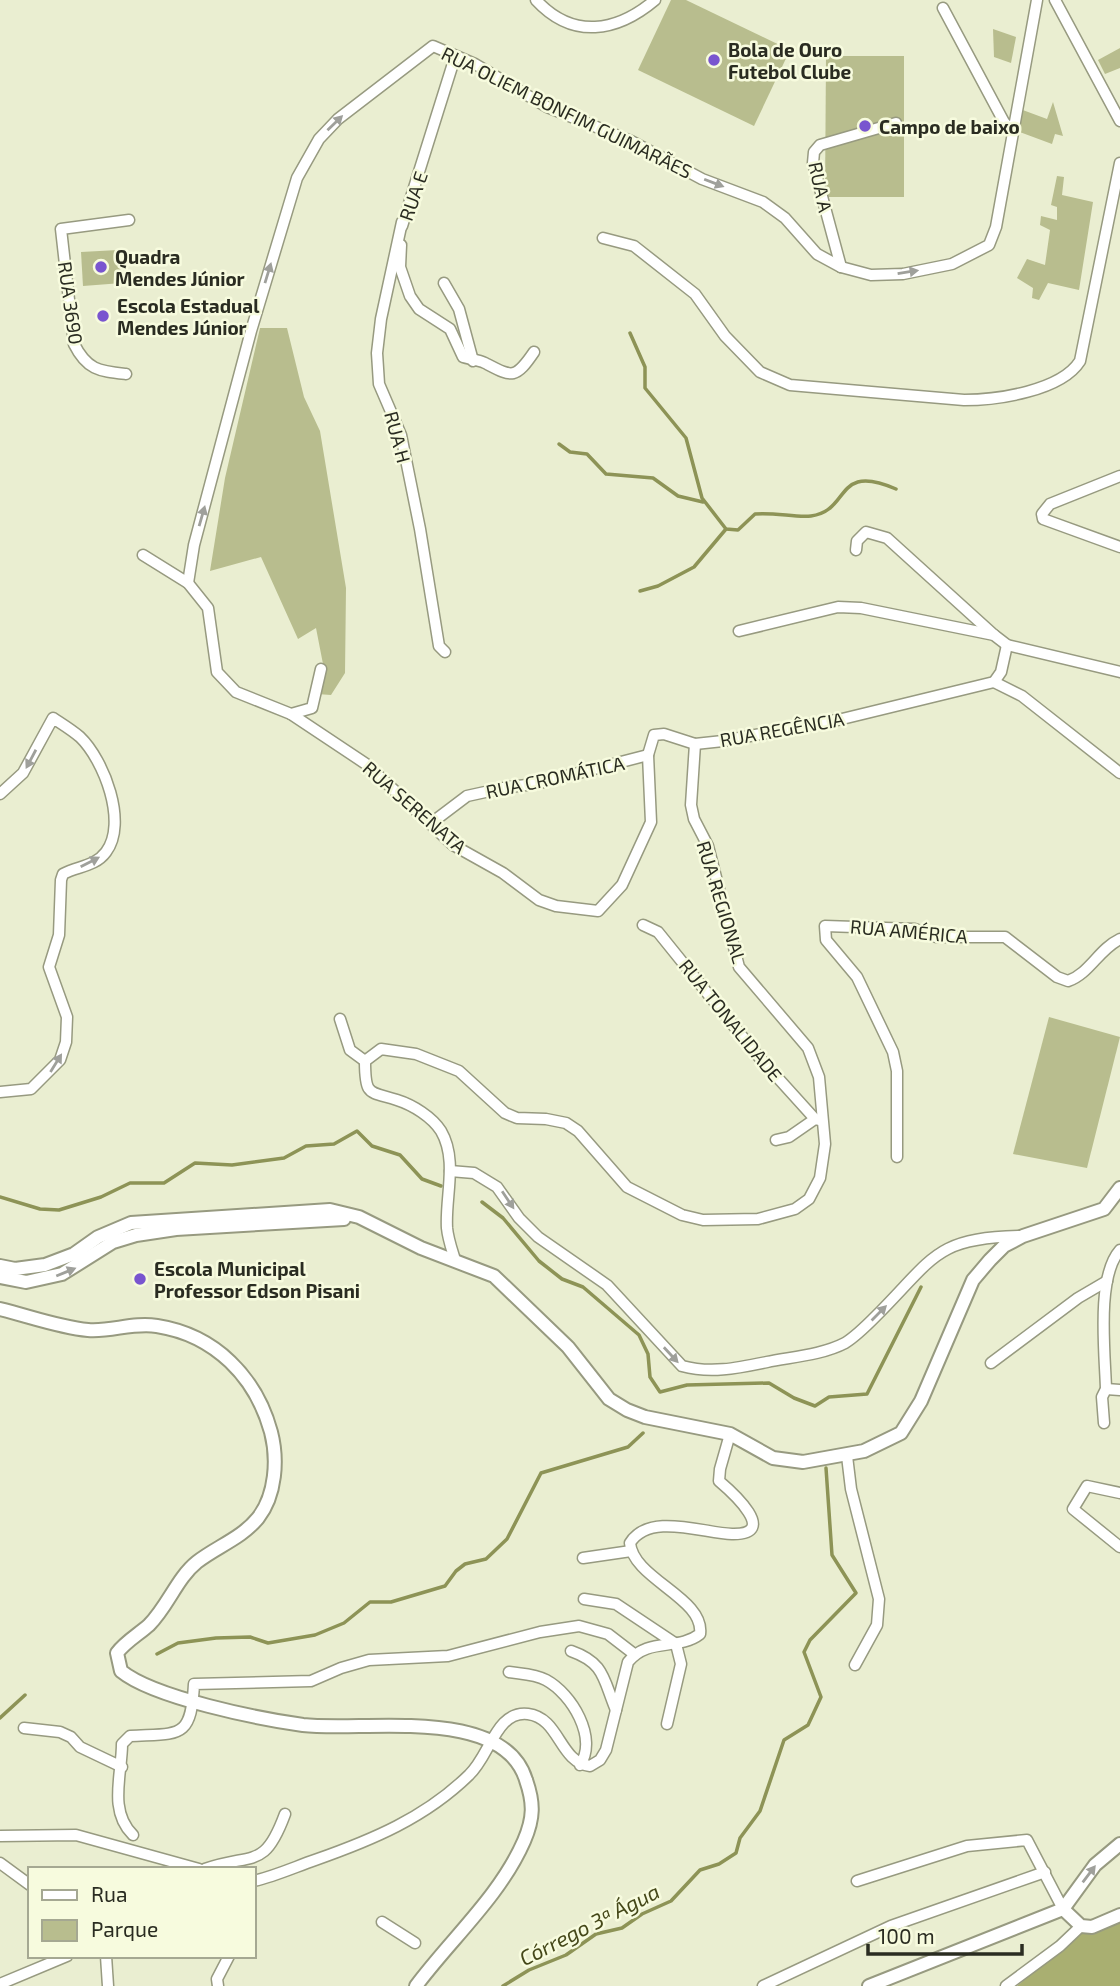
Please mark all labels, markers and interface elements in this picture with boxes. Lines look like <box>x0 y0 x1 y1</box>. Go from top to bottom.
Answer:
place label: Bola de Ouro Futebol Clube <box>728 38 851 83</box>
street label: RUA OLIEM BONFIM GUIMARÃES <box>438 41 696 183</box>
marker: Bola de Ouro Futebol Clube <box>706 52 722 68</box>
one-way arrow <box>327 114 344 131</box>
place label: Campo de baixo <box>879 115 1020 138</box>
marker: Campo de baixo <box>857 118 873 134</box>
street label: RUA A <box>804 160 838 215</box>
street label: RUA E <box>394 168 432 224</box>
one-way arrow <box>703 178 724 189</box>
place label: Quadra Mendes Júnior <box>115 245 245 290</box>
marker: Quadra Mendes Júnior <box>93 259 109 275</box>
street label: RUA 3690 <box>54 260 88 346</box>
one-way arrow <box>264 262 274 283</box>
one-way arrow <box>897 267 919 278</box>
place label: Escola Estadual Mendes Júnior <box>117 294 260 339</box>
marker: Escola Estadual Mendes Júnior <box>95 308 111 324</box>
street label: RUA H <box>380 409 416 465</box>
one-way arrow <box>198 505 208 526</box>
street label: RUA REGÊNCIA <box>718 707 846 751</box>
one-way arrow <box>25 749 36 769</box>
street label: RUA CROMÁTICA <box>484 751 627 803</box>
street label: RUA SERENATA <box>359 756 472 858</box>
street label: RUA REGIONAL <box>692 838 752 966</box>
one-way arrow <box>81 856 101 868</box>
street label: RUA AMÉRICA <box>849 914 969 948</box>
street label: RUA TONALIDADE <box>675 954 787 1086</box>
one-way arrow <box>50 1053 63 1073</box>
one-way arrow <box>501 1190 514 1210</box>
place label: Escola Municipal Professor Edson Pisani <box>154 1257 360 1302</box>
one-way arrow <box>56 1266 77 1277</box>
marker: Escola Municipal Professor Edson Pisani <box>132 1271 148 1287</box>
one-way arrow <box>870 1305 886 1322</box>
one-way arrow <box>663 1346 679 1363</box>
one-way arrow <box>1082 1865 1096 1883</box>
legend <box>28 1867 256 1958</box>
water label: Córrego 3ª Água <box>515 1878 663 1970</box>
text: Rua <box>91 1881 127 1906</box>
scale bar <box>868 1912 1022 1956</box>
text: Parque <box>91 1916 158 1941</box>
text: 100 m <box>878 1923 935 1948</box>

